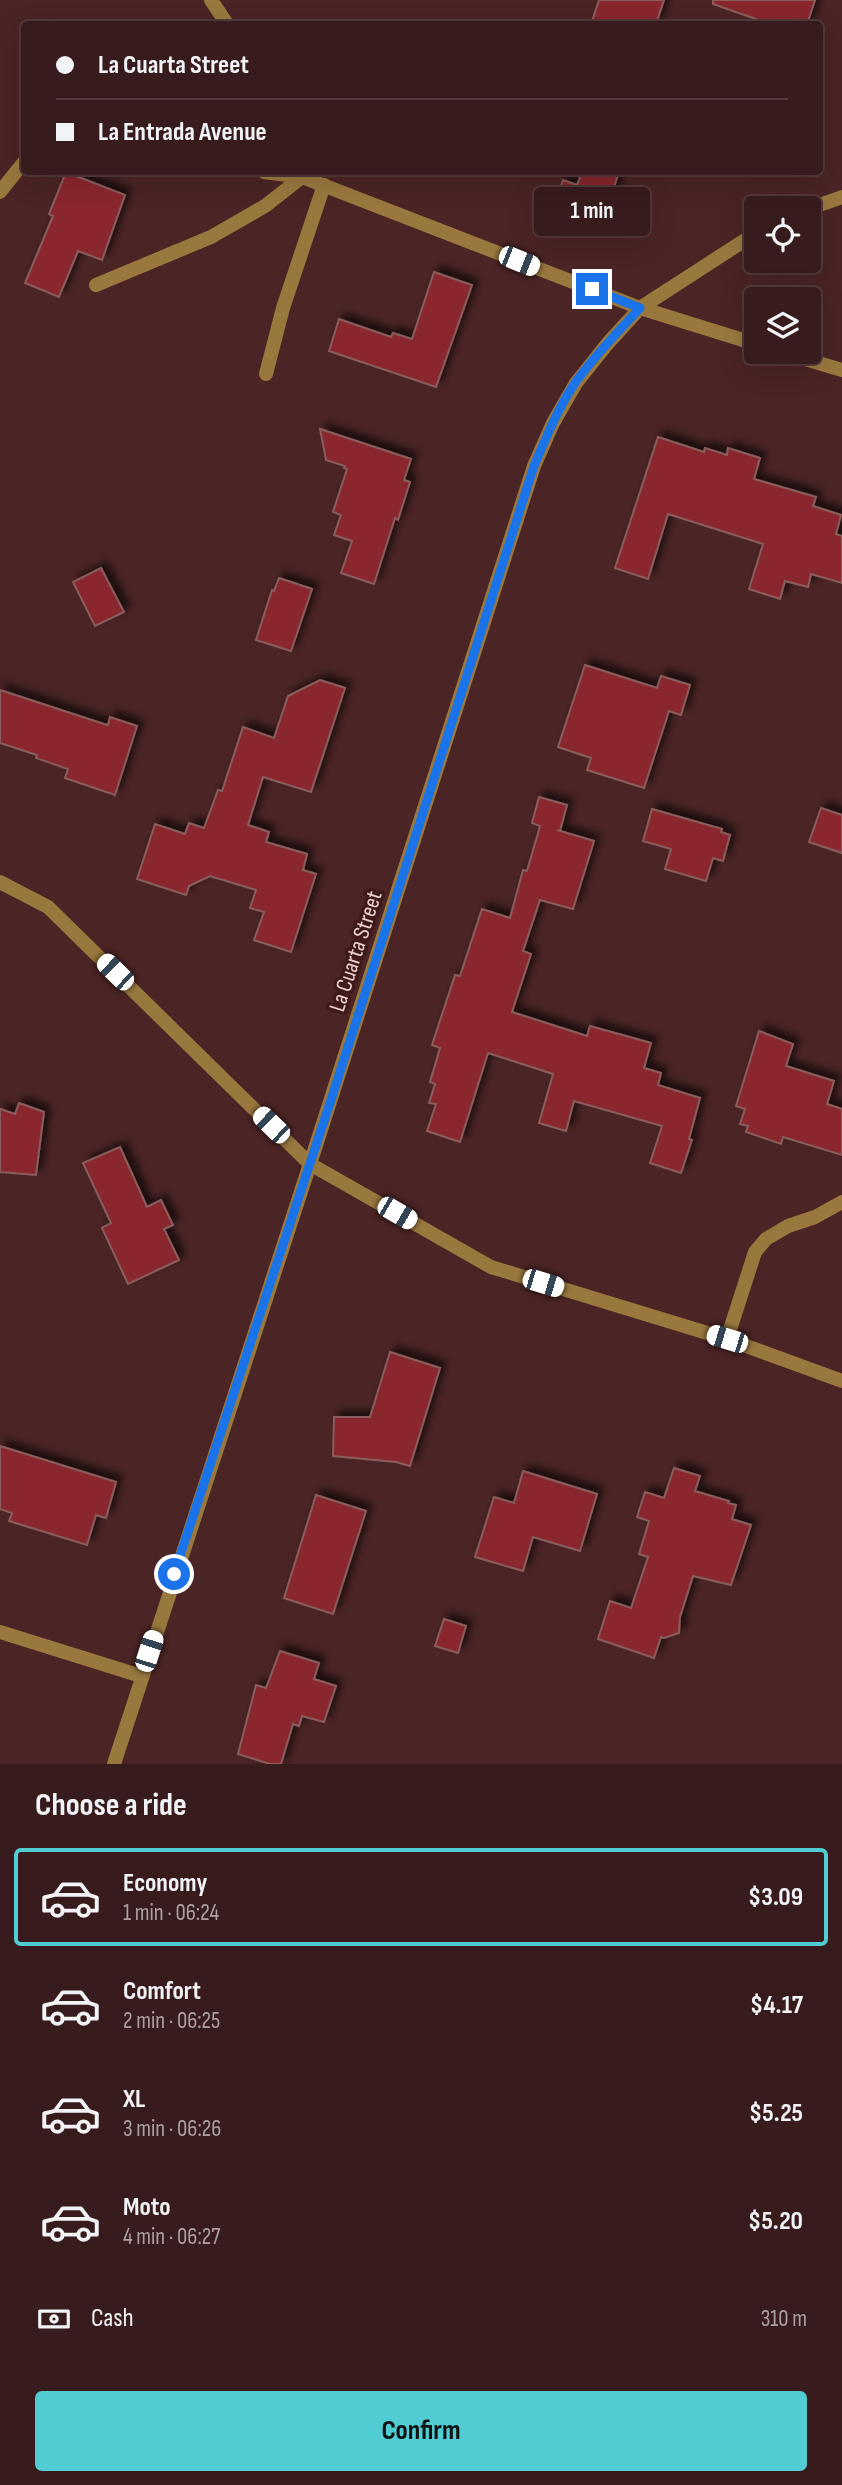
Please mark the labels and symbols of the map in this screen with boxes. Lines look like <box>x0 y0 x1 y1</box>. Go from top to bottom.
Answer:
callout: 1 min <box>534 188 650 236</box>
car <box>496 243 543 279</box>
route end <box>576 273 608 305</box>
street label: La Cuarta Street <box>323 887 389 1015</box>
car <box>93 950 138 994</box>
car <box>249 1103 294 1147</box>
car <box>374 1193 421 1233</box>
car <box>520 1267 567 1299</box>
car <box>704 1323 751 1355</box>
route start <box>158 1558 190 1590</box>
car <box>133 1628 166 1674</box>

